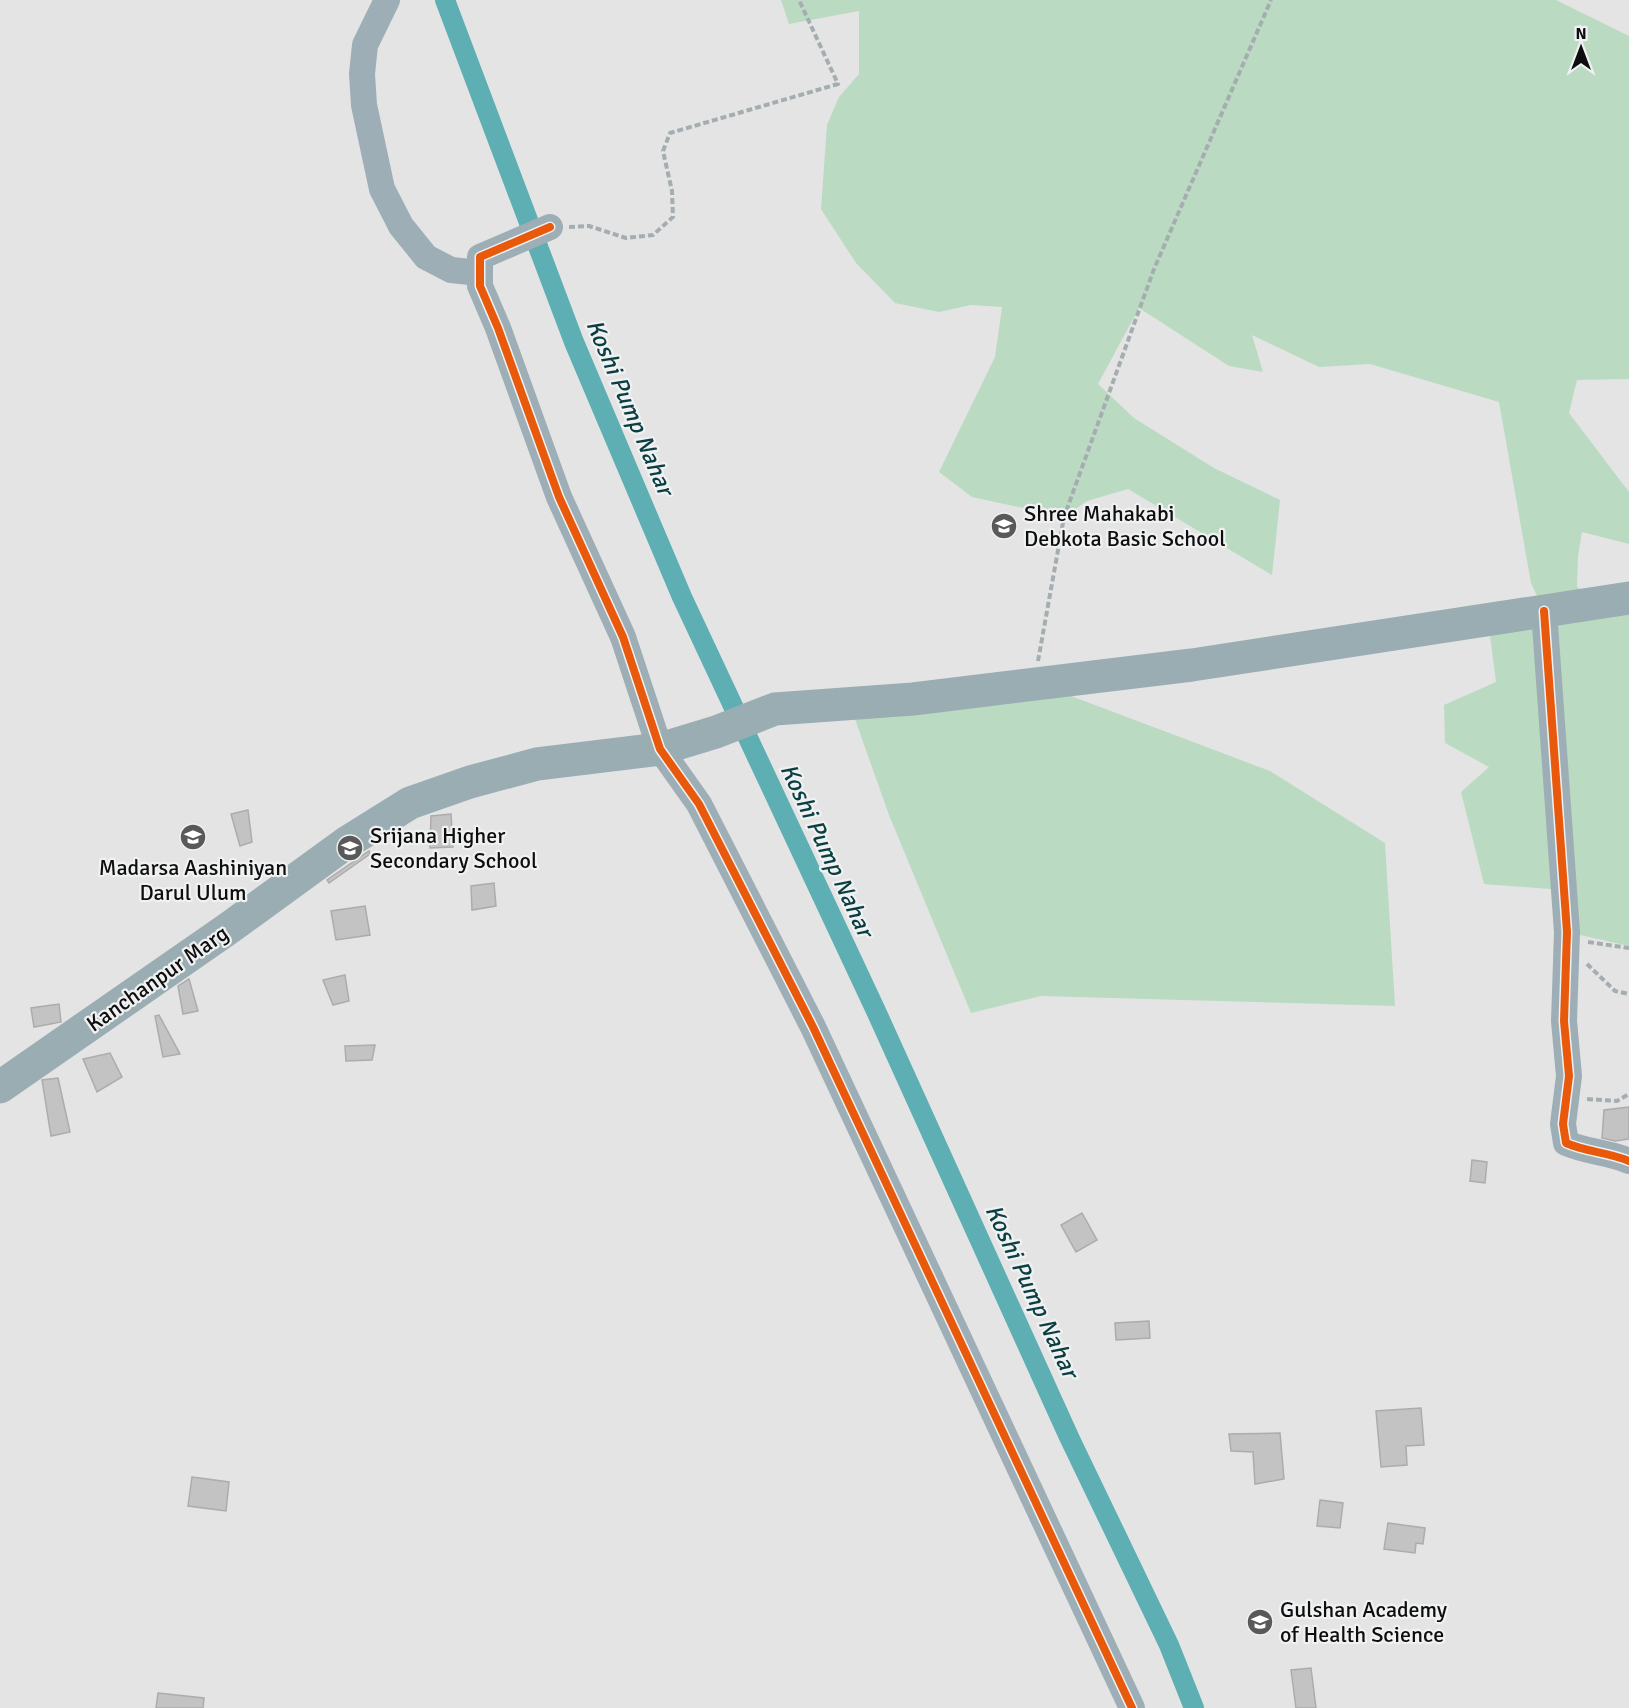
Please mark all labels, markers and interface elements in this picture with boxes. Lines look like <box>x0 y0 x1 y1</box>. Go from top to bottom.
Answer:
north arrow <box>1551 18 1611 78</box>
text: N <box>1575 24 1587 44</box>
water label: Koshi Pump Nahar <box>579 315 682 502</box>
place label: Shree Mahakabi Debkota Basic School <box>1024 500 1226 552</box>
school or university icon: Shree Mahakabi Debkota Basic School <box>989 511 1019 541</box>
water label: Koshi Pump Nahar <box>774 759 882 944</box>
school or university icon: Madarsa Aashiniyan Darul Ulum <box>178 822 208 852</box>
place label: Srijana Higher Secondary School <box>370 822 537 874</box>
school or university icon: Srijana Higher Secondary School <box>335 833 365 863</box>
place label: Madarsa Aashiniyan Darul Ulum <box>99 854 287 906</box>
street label: Kanchanpur Marg <box>81 920 233 1037</box>
water label: Koshi Pump Nahar <box>979 1200 1087 1385</box>
place label: Gulshan Academy of Health Science <box>1280 1596 1448 1648</box>
school or university icon: Gulshan Academy of Health Science <box>1245 1607 1275 1637</box>

